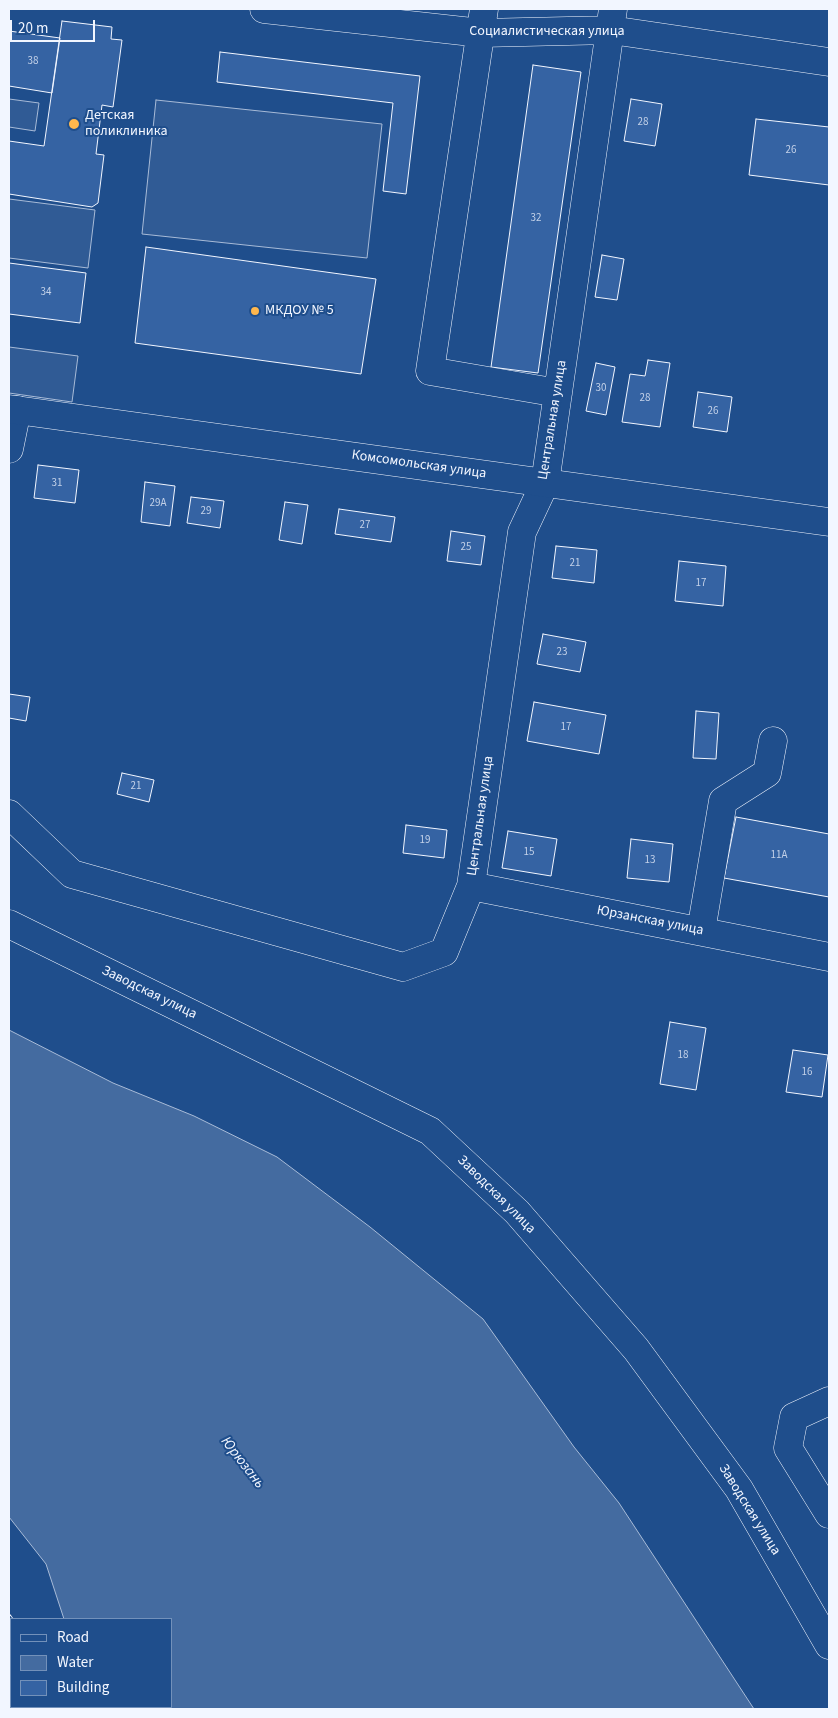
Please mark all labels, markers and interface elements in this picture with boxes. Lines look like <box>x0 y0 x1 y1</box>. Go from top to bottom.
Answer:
scale bar <box>12 10 98 42</box>
text: 20 m <box>18 18 48 39</box>
street label: Социалистическая улица <box>469 24 625 40</box>
house number: 38 <box>28 55 38 69</box>
place label: Детская поликлиника <box>85 108 168 140</box>
house number: 28 <box>638 116 648 130</box>
marker: Детская поликлиника <box>67 117 81 131</box>
house number: 26 <box>786 144 796 158</box>
house number: 32 <box>531 212 541 226</box>
house number: 34 <box>41 286 51 300</box>
place label: МКДОУ № 5 <box>265 303 334 319</box>
marker: МКДОУ № 5 <box>249 305 261 317</box>
street label: Центральная улица <box>535 359 571 481</box>
house number: 30 <box>596 382 606 396</box>
house number: 28 <box>640 392 650 406</box>
house number: 26 <box>708 405 718 419</box>
street label: Комсомольская улица <box>351 447 487 483</box>
house number: 31 <box>52 477 62 491</box>
house number: 29А <box>150 497 166 511</box>
house number: 29 <box>201 505 211 519</box>
house number: 27 <box>360 519 370 533</box>
house number: 25 <box>461 541 471 555</box>
house number: 21 <box>570 557 580 571</box>
house number: 17 <box>696 577 706 591</box>
house number: 23 <box>557 646 567 660</box>
house number: 17 <box>561 721 571 735</box>
street label: Центральная улица <box>464 755 498 877</box>
house number: 21 <box>131 780 141 794</box>
house number: 19 <box>420 834 430 848</box>
house number: 15 <box>524 846 534 860</box>
house number: 11А <box>771 849 787 863</box>
house number: 13 <box>645 854 655 868</box>
street label: Юрзанская улица <box>595 902 705 940</box>
street label: Заводская улица <box>99 963 199 1023</box>
house number: 18 <box>678 1049 688 1063</box>
house number: 16 <box>802 1066 812 1080</box>
street label: Заводская улица <box>453 1152 539 1238</box>
water label: Юрюзань <box>216 1434 268 1492</box>
street label: Заводская улица <box>714 1462 784 1558</box>
legend <box>10 1618 172 1708</box>
text: Road <box>57 1627 89 1648</box>
text: Water <box>57 1652 93 1673</box>
text: Building <box>57 1677 109 1698</box>

